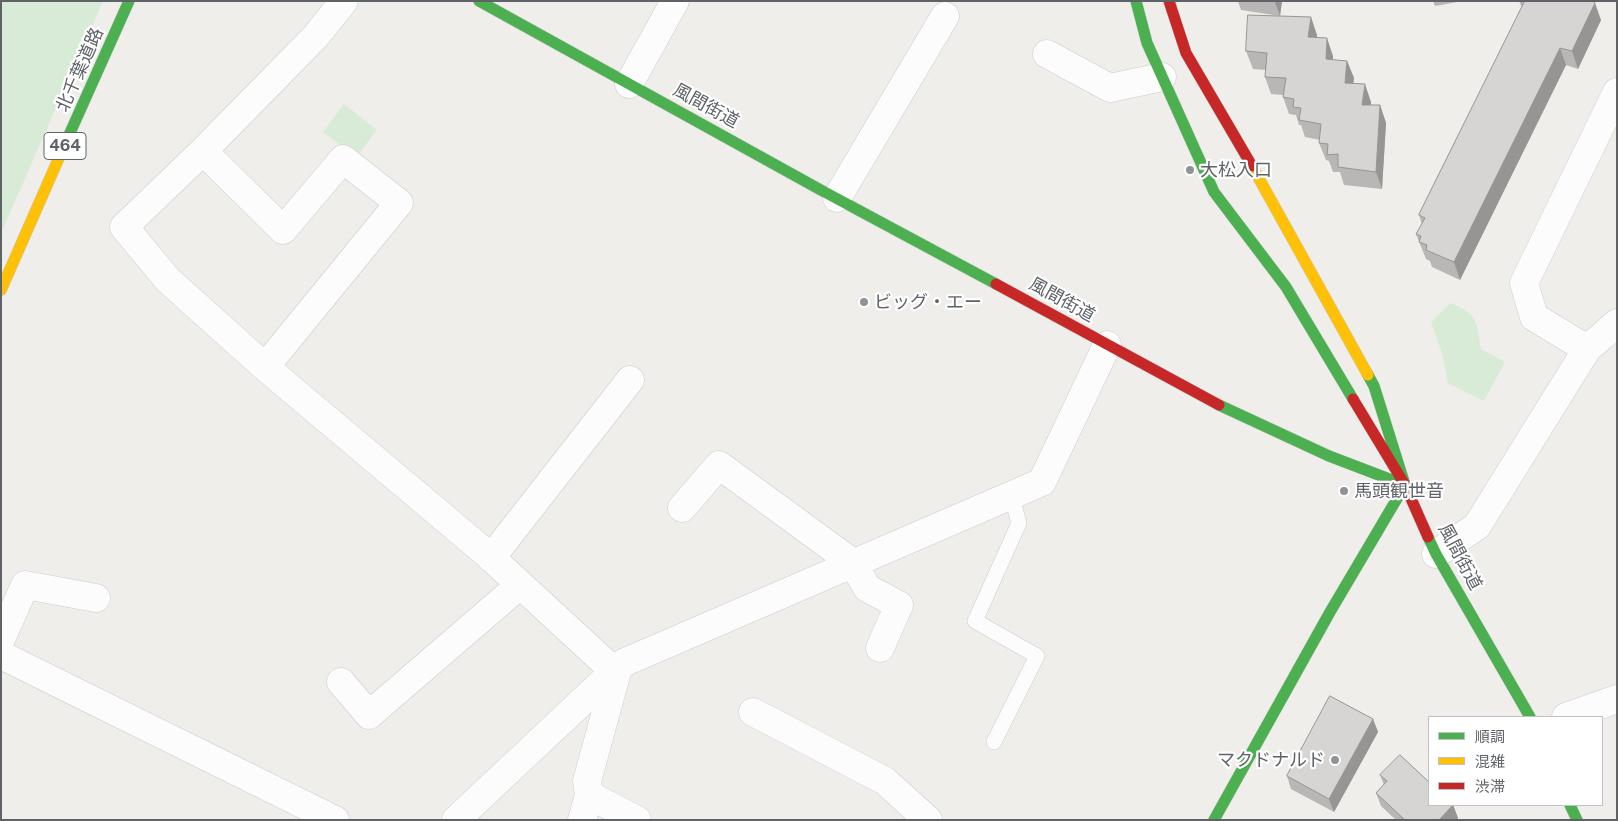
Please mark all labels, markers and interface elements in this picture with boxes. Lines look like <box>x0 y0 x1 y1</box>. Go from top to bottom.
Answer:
street label: 北千葉道路 <box>52 24 108 116</box>
street label: 風間街道 <box>669 79 743 133</box>
road number: 464 <box>44 132 86 160</box>
place label: 大松入口 <box>1200 159 1272 181</box>
marker: 大松入口 <box>1184 164 1196 176</box>
street label: 風間街道 <box>1025 273 1099 327</box>
place label: ビッグ・エー <box>874 291 982 313</box>
marker: ビッグ・エー <box>858 296 870 308</box>
place label: 馬頭観世音 <box>1354 480 1444 502</box>
marker: 馬頭観世音 <box>1338 485 1350 497</box>
street label: 風間街道 <box>1434 520 1486 594</box>
legend <box>1428 716 1603 806</box>
text: 順調 <box>1475 728 1505 745</box>
place label: マクドナルド <box>1217 749 1325 771</box>
text: 混雑 <box>1475 753 1505 770</box>
marker: マクドナルド <box>1329 754 1341 766</box>
text: 渋滞 <box>1475 778 1505 795</box>

